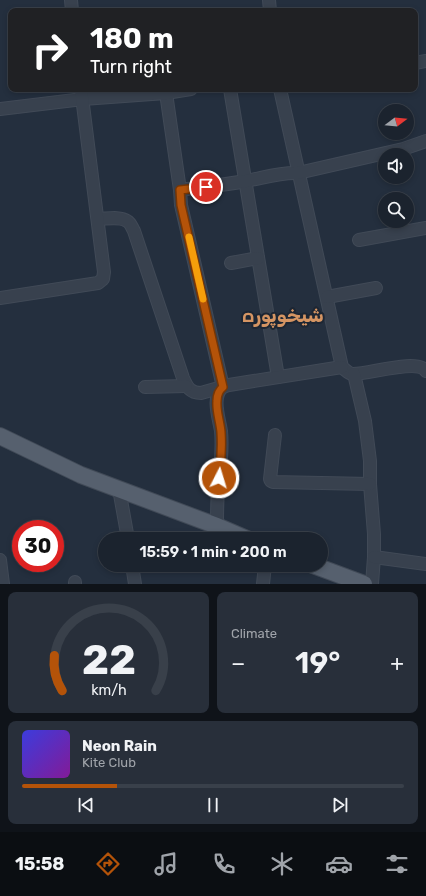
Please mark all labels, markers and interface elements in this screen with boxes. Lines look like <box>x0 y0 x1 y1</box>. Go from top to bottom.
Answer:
text: 180 m <box>90 22 174 55</box>
icon: right <box>24 24 76 76</box>
text: Turn right <box>90 56 172 78</box>
north arrow <box>378 104 414 140</box>
map controls <box>378 104 414 228</box>
button: sound <box>378 148 414 184</box>
pin <box>189 170 223 204</box>
icon: arrive <box>195 176 217 198</box>
button: search <box>378 192 414 228</box>
district label: شیخوپورہ <box>242 304 324 329</box>
position arrow <box>198 457 240 499</box>
speed limit sign: 30 <box>12 520 64 572</box>
text: 15:59 · 1 min · 200 m <box>139 543 287 561</box>
text: Climate <box>231 626 277 641</box>
text: 22 <box>81 634 136 683</box>
text: 19° <box>295 645 340 681</box>
text: − <box>231 650 245 677</box>
text: + <box>390 650 404 677</box>
text: km/h <box>91 681 126 698</box>
text: Neon Rain <box>82 737 157 755</box>
text: Kite Club <box>82 755 136 770</box>
icon: previous <box>75 794 97 816</box>
icon: pause <box>202 794 224 816</box>
icon: next <box>329 794 351 816</box>
icon: directions <box>94 850 122 878</box>
icon: music <box>152 850 180 878</box>
icon: phone <box>210 850 238 878</box>
icon: climate <box>268 850 296 878</box>
icon: car <box>325 850 353 878</box>
icon: filters <box>383 850 411 878</box>
text: 15:58 <box>15 853 65 875</box>

